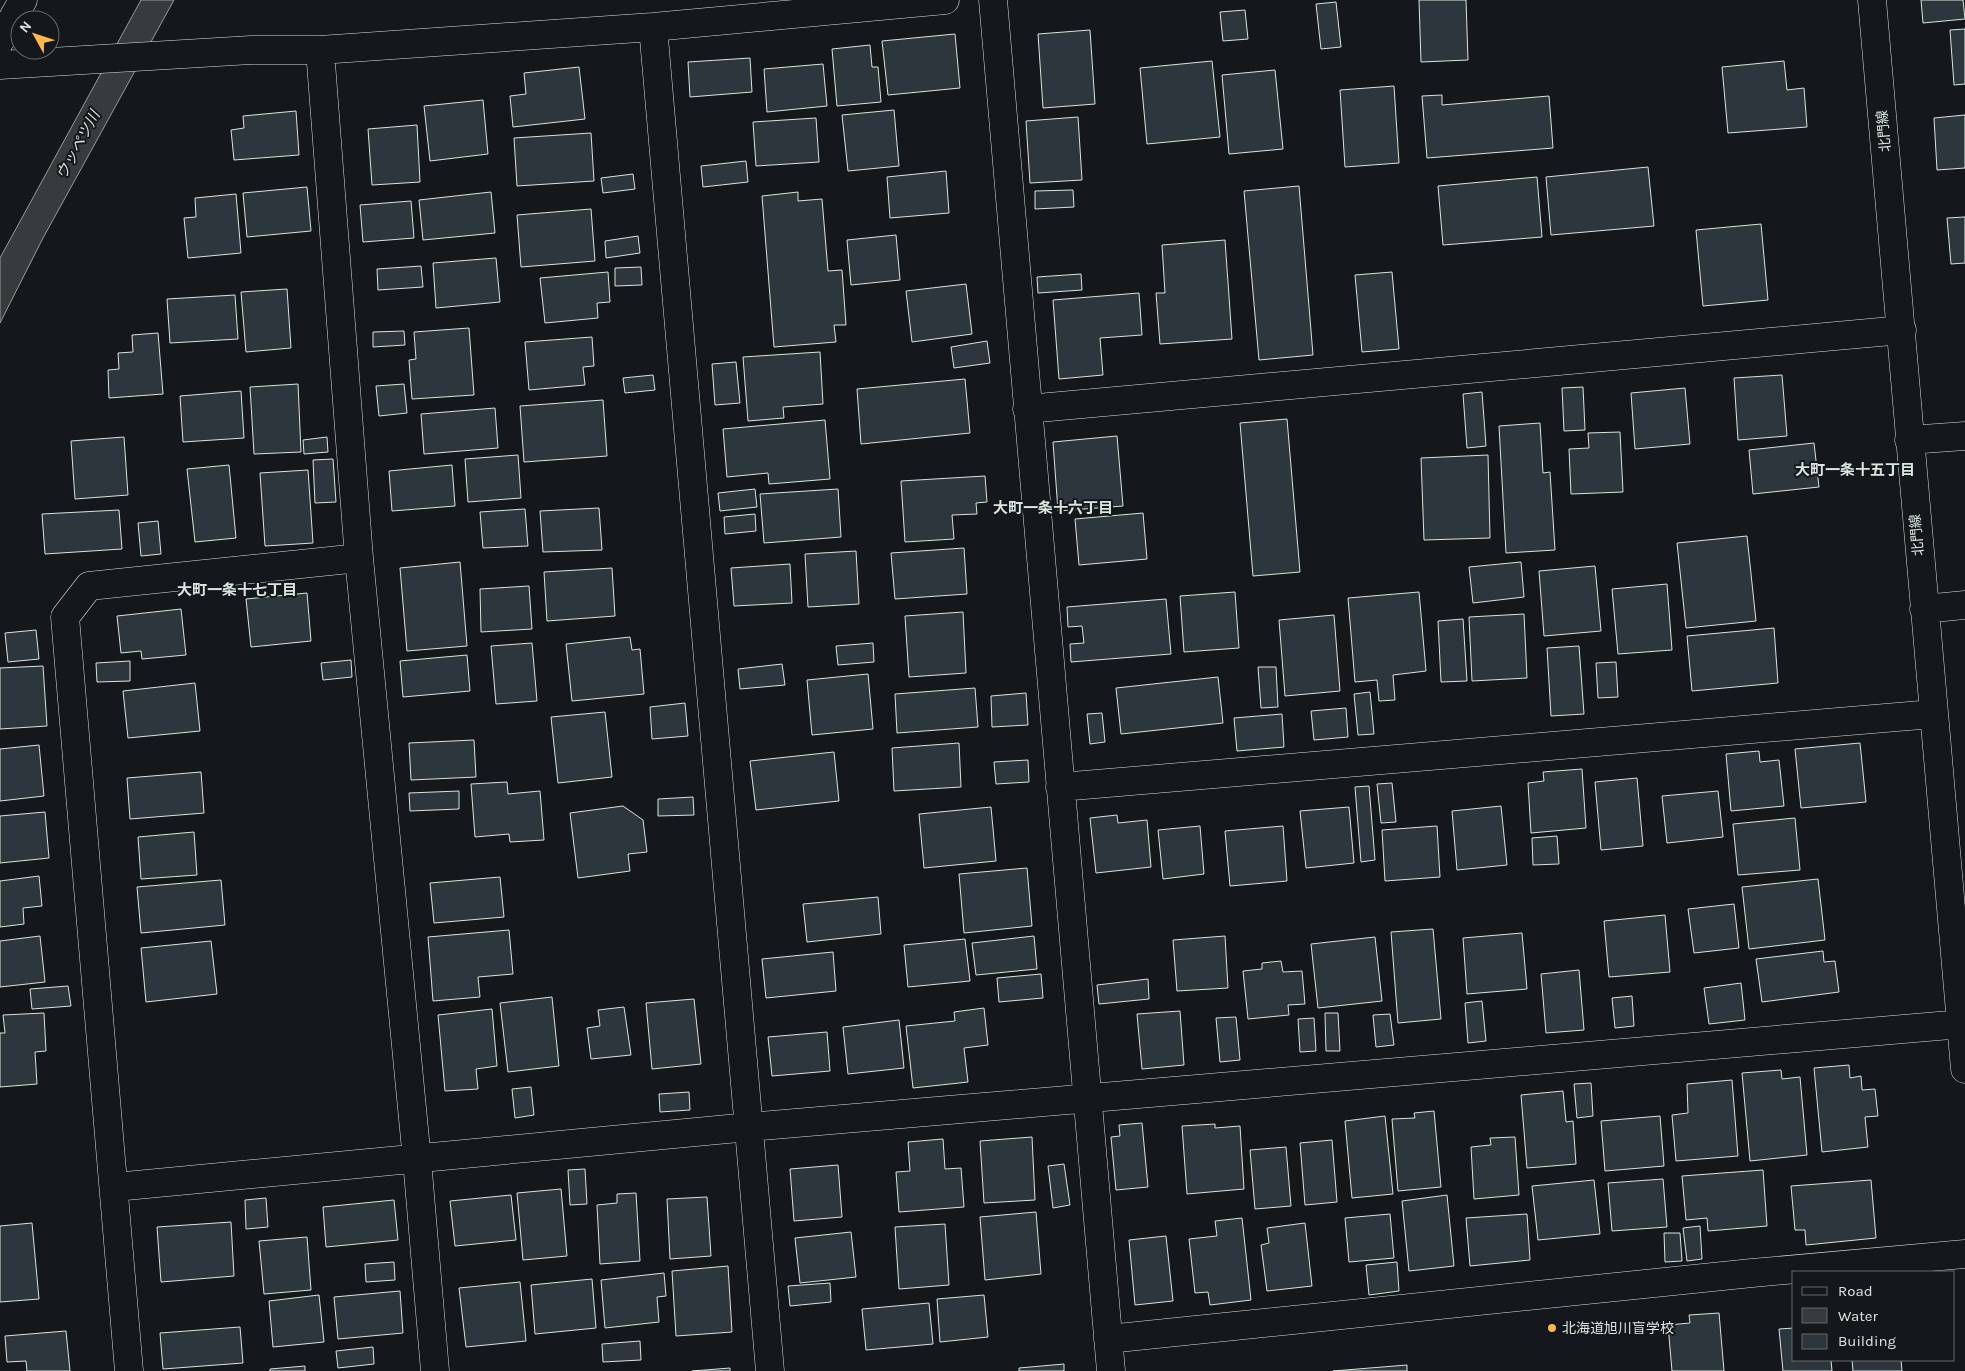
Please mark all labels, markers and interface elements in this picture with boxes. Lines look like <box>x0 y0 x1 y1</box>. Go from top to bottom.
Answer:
north arrow <box>10 10 60 60</box>
text: N <box>16 18 35 36</box>
water label: ウッペツ川 <box>52 106 104 182</box>
street label: 北門線 <box>1874 109 1894 153</box>
district label: 大町一条十五丁目 <box>1795 461 1915 479</box>
district label: 大町一条十六丁目 <box>993 499 1113 517</box>
street label: 北門線 <box>1907 513 1927 557</box>
district label: 大町一条十七丁目 <box>177 581 297 599</box>
legend <box>1792 1271 1955 1361</box>
text: Road <box>1838 1282 1873 1300</box>
text: Water <box>1838 1307 1879 1325</box>
place label: 北海道旭川盲学校 <box>1562 1320 1674 1337</box>
marker: 北海道旭川盲学校 <box>1546 1322 1558 1334</box>
text: Building <box>1838 1332 1896 1350</box>

